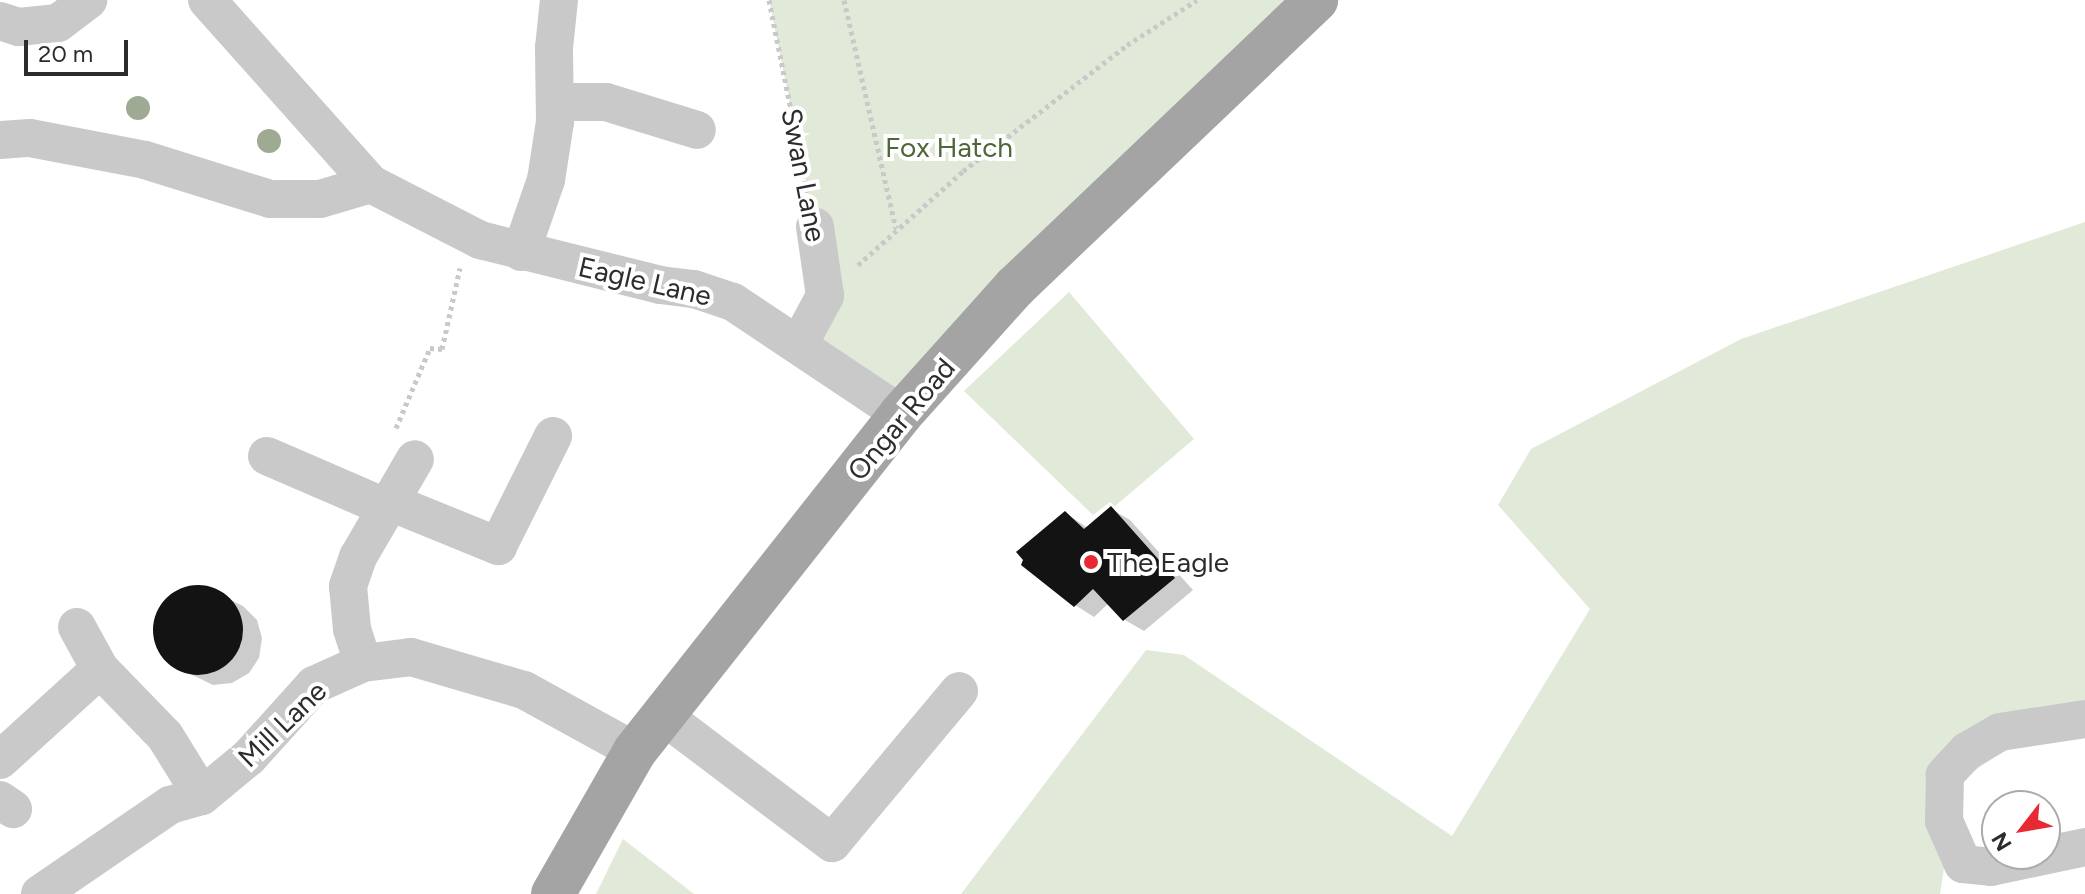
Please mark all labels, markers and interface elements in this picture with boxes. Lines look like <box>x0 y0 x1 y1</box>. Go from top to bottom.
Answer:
scale bar <box>28 24 132 74</box>
text: 20 m <box>38 39 93 68</box>
street label: Swan Lane <box>775 105 833 245</box>
park label: Fox Hatch <box>885 130 1013 164</box>
street label: Eagle Lane <box>575 249 715 313</box>
street label: Ongar Road <box>840 351 962 487</box>
place label: The Eagle <box>1107 545 1229 579</box>
marker: The Eagle <box>1082 553 1100 571</box>
street label: Mill Lane <box>231 674 333 774</box>
north arrow <box>1981 790 2061 870</box>
text: N <box>1986 827 2018 856</box>

